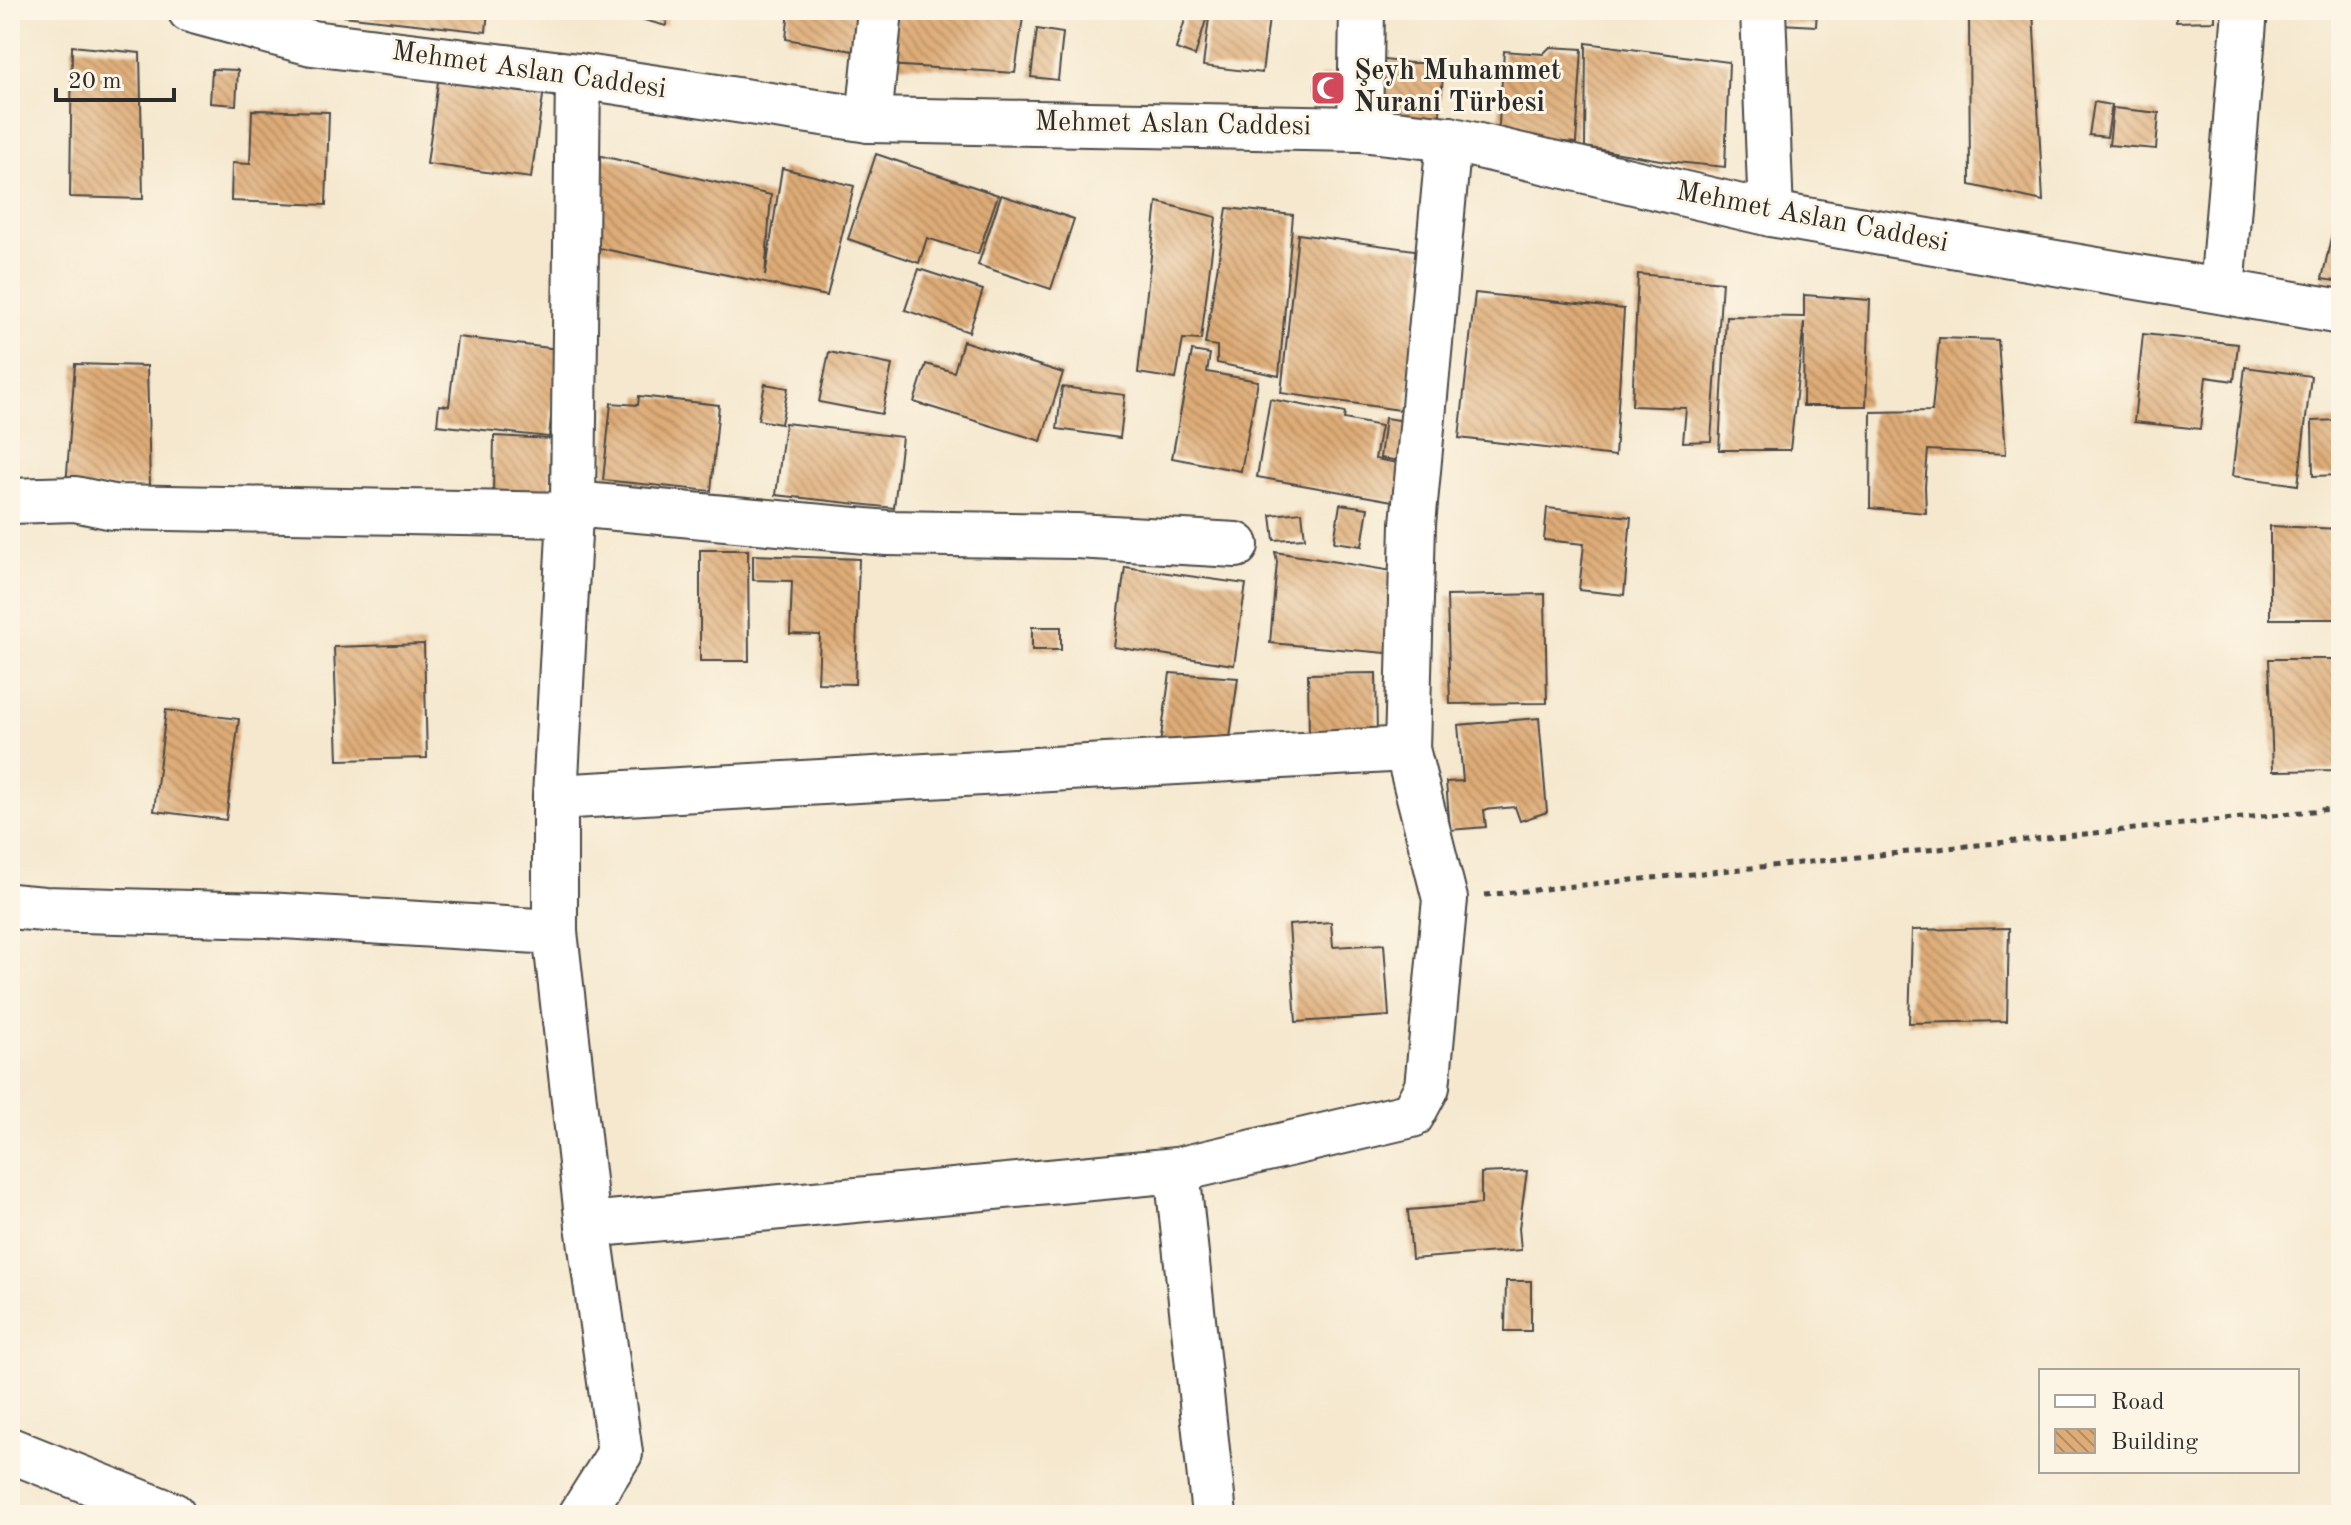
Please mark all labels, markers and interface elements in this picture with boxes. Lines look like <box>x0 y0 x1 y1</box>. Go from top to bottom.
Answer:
street label: Mehmet Aslan Caddesi <box>390 38 668 104</box>
scale bar <box>56 52 174 102</box>
place label: Şeyh Muhammet Nurani Türbesi <box>1354 58 1561 118</box>
mosque icon: Şeyh Muhammet Nurani Türbesi <box>1309 69 1347 107</box>
text: 20 m <box>68 70 122 94</box>
street label: Mehmet Aslan Caddesi <box>1034 109 1312 141</box>
street label: Mehmet Aslan Caddesi <box>1674 178 1950 258</box>
legend <box>2039 1369 2299 1473</box>
text: Road <box>2111 1391 2164 1415</box>
text: Building <box>2111 1431 2198 1455</box>

